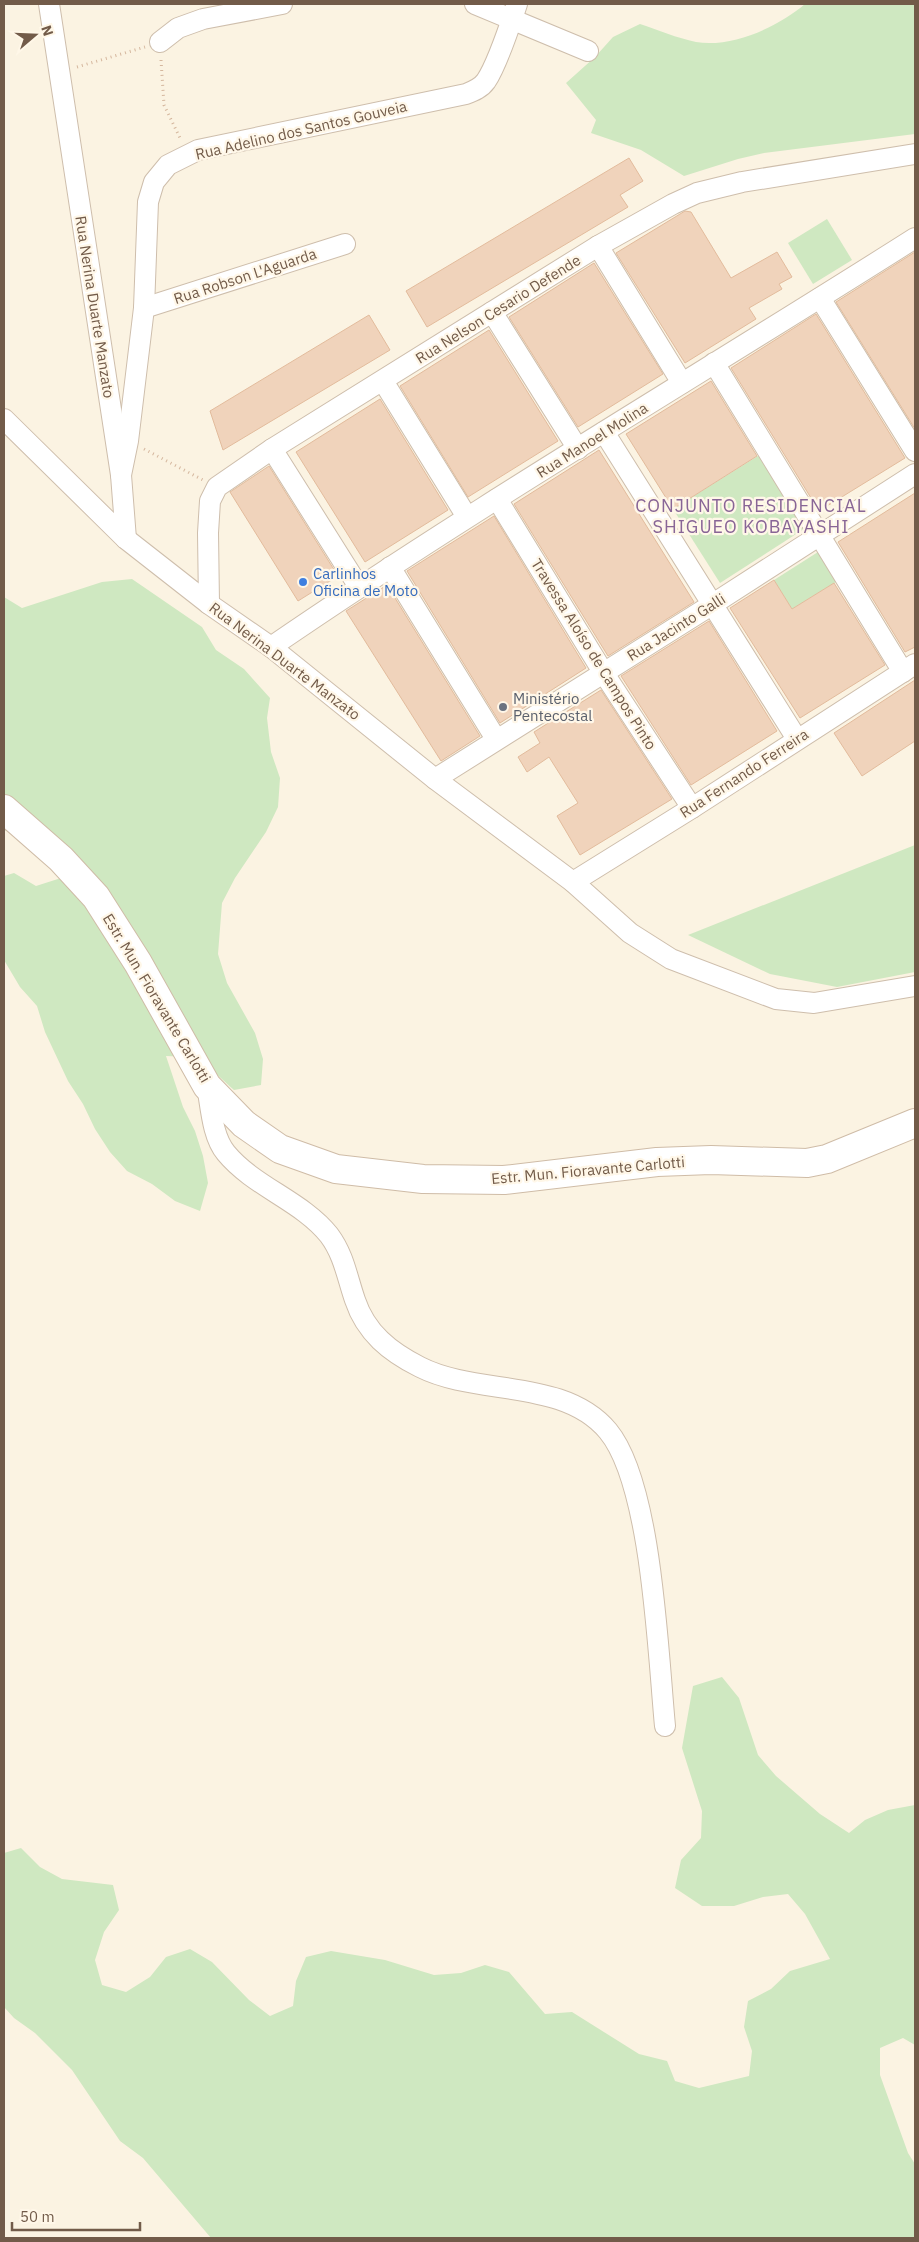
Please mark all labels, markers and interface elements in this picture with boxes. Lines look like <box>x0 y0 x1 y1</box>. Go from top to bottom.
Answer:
north arrow <box>10 10 60 60</box>
text: N <box>37 23 57 38</box>
street label: Rua Adelino dos Santos Gouveia <box>193 96 409 164</box>
street label: Rua Nerina Duarte Manzato <box>71 215 119 399</box>
street label: Rua Robson L'Aguarda <box>171 244 319 308</box>
street label: Rua Nelson Cesario Defende <box>412 250 584 368</box>
street label: Rua Manoel Molina <box>533 398 651 482</box>
district label: CONJUNTO RESIDENCIAL SHIGUEO KOBAYASHI <box>635 494 867 538</box>
street label: Travessa Aloíso de Campos Pinto <box>527 555 661 753</box>
place label: Carlinhos Oficina de Moto <box>313 564 418 600</box>
marker: Carlinhos Oficina de Moto <box>297 576 309 588</box>
street label: Rua Jacinto Galli <box>623 589 729 665</box>
street label: Rua Nerina Duarte Manzato <box>206 598 364 724</box>
place label: Ministério Pentecostal <box>513 689 592 725</box>
marker: Ministério Pentecostal <box>497 701 509 713</box>
street label: Rua Fernando Ferreira <box>676 724 812 822</box>
street label: Estr. Mun. Fioravante Carlotti <box>99 910 215 1086</box>
street label: Estr. Mun. Fioravante Carlotti <box>491 1152 685 1188</box>
scale bar <box>12 2200 140 2232</box>
text: 50 m <box>20 2207 55 2226</box>

